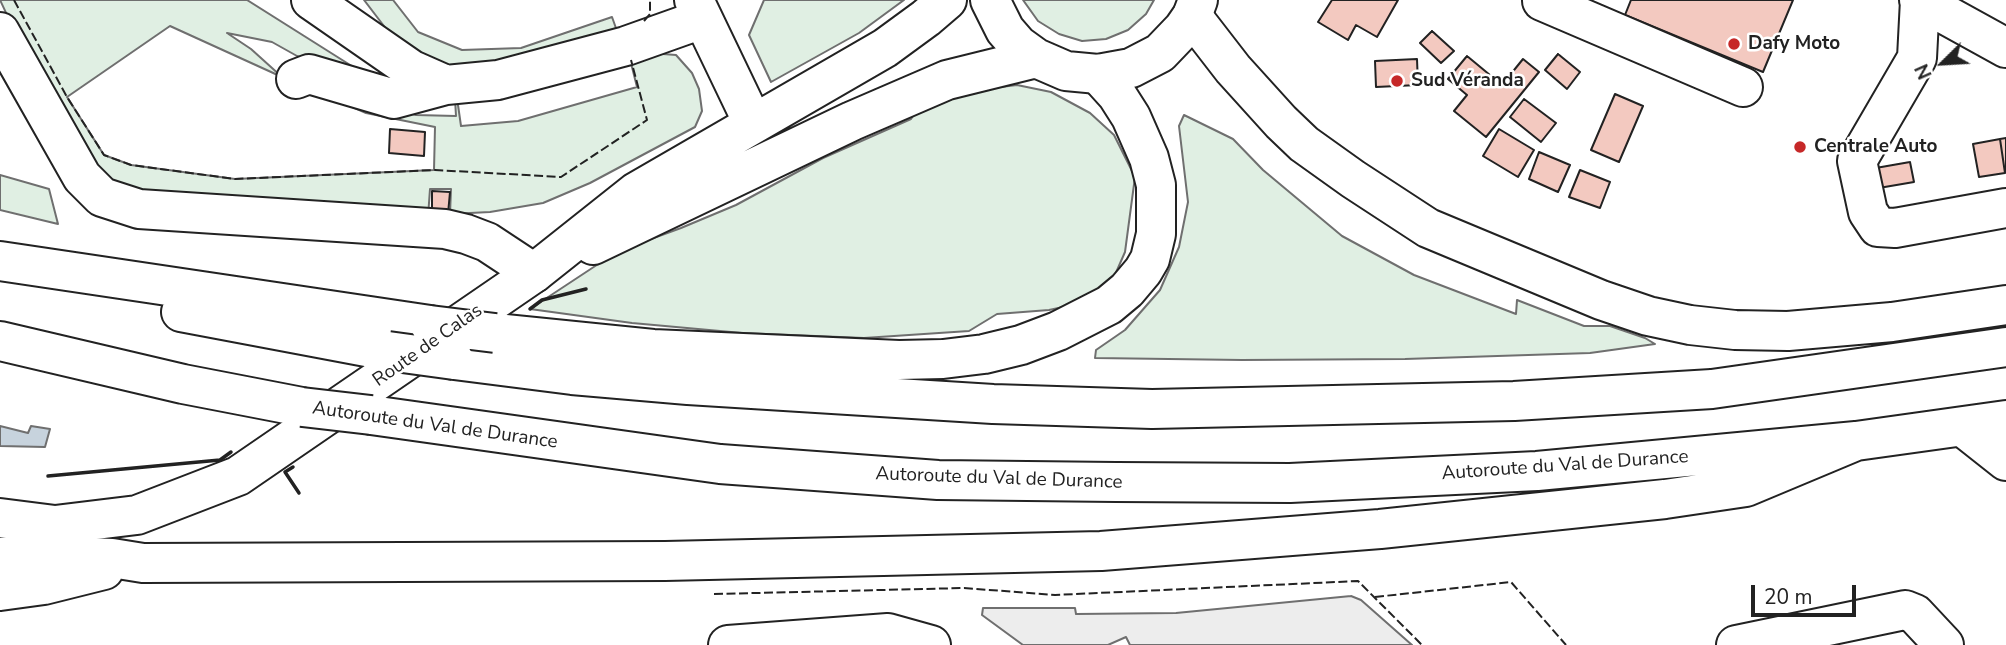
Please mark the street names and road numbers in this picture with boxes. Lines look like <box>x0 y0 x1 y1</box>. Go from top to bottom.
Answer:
street label: Route de Calas <box>369 300 487 392</box>
street label: Autoroute du Val de Durance <box>311 397 559 455</box>
street label: Autoroute du Val de Durance <box>1441 446 1689 486</box>
street label: Autoroute du Val de Durance <box>875 463 1123 495</box>

